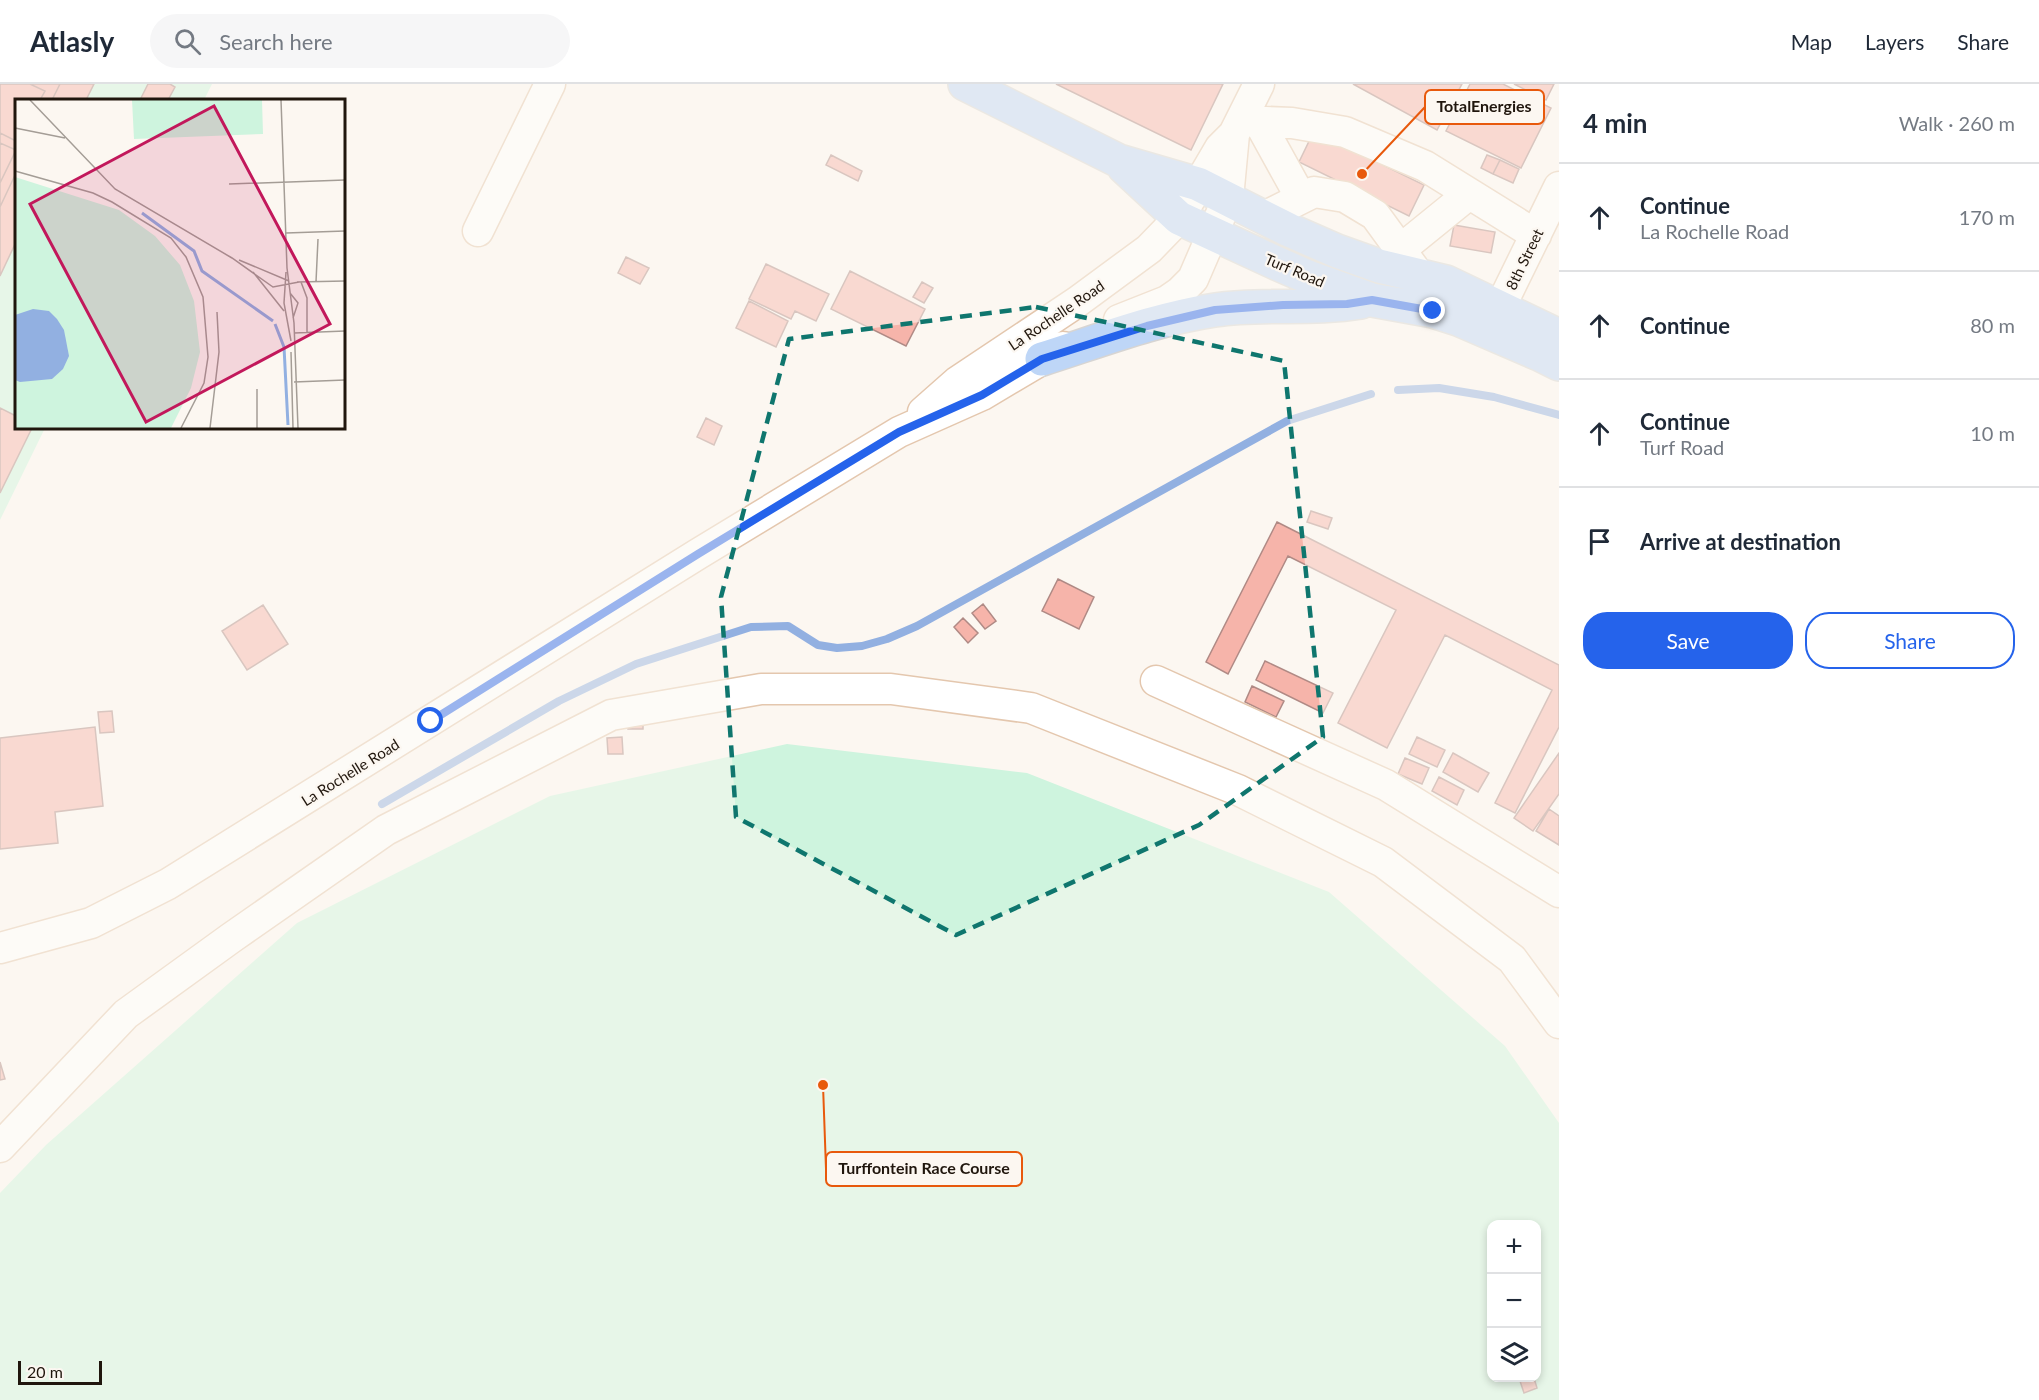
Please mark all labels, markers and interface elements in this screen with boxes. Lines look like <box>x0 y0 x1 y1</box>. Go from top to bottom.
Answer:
search box <box>150 14 570 68</box>
text: Atlasly <box>30 24 114 58</box>
icon: search <box>171 25 204 58</box>
text: Search here <box>219 28 333 55</box>
text: Map <box>1791 29 1832 54</box>
text: Layers <box>1865 29 1924 54</box>
text: Share <box>1957 29 2009 54</box>
callout: TotalEnergies <box>1425 90 1544 124</box>
text: TotalEnergies <box>1436 96 1532 115</box>
inset map <box>15 99 345 429</box>
text: 4 min <box>1583 107 1647 139</box>
text: Walk · 260 m <box>1899 111 2015 135</box>
text: Continue <box>1640 192 1730 219</box>
icon: ahead <box>1583 201 1616 234</box>
text: 170 m <box>1959 205 2015 229</box>
text: La Rochelle Road <box>1640 219 1789 243</box>
street label: 8th Street <box>1501 225 1547 293</box>
street label: Turf Road <box>1262 249 1328 291</box>
street label: La Rochelle Road <box>1005 276 1107 354</box>
route end <box>1419 297 1445 323</box>
icon: ahead <box>1583 309 1616 342</box>
text: Continue <box>1640 312 1730 339</box>
text: 80 m <box>1970 313 2015 337</box>
text: Continue <box>1640 408 1730 435</box>
icon: ahead <box>1583 417 1616 450</box>
text: 10 m <box>1970 421 2015 445</box>
text: Turf Road <box>1640 435 1724 459</box>
icon: arrive <box>1583 525 1616 558</box>
text: Arrive at destination <box>1640 528 1841 555</box>
button: Save <box>1583 612 1793 669</box>
button: Share <box>1805 612 2015 669</box>
route start <box>417 707 443 733</box>
street label: La Rochelle Road <box>298 735 402 809</box>
callout: Turffontein Race Course <box>826 1152 1022 1186</box>
text: Turffontein Race Course <box>838 1158 1010 1177</box>
map controls <box>1487 1220 1541 1382</box>
button: + <box>1487 1220 1541 1274</box>
button: − <box>1487 1274 1541 1328</box>
button: layers <box>1487 1328 1541 1382</box>
scale bar <box>18 1358 102 1386</box>
text: 20 m <box>27 1362 63 1381</box>

